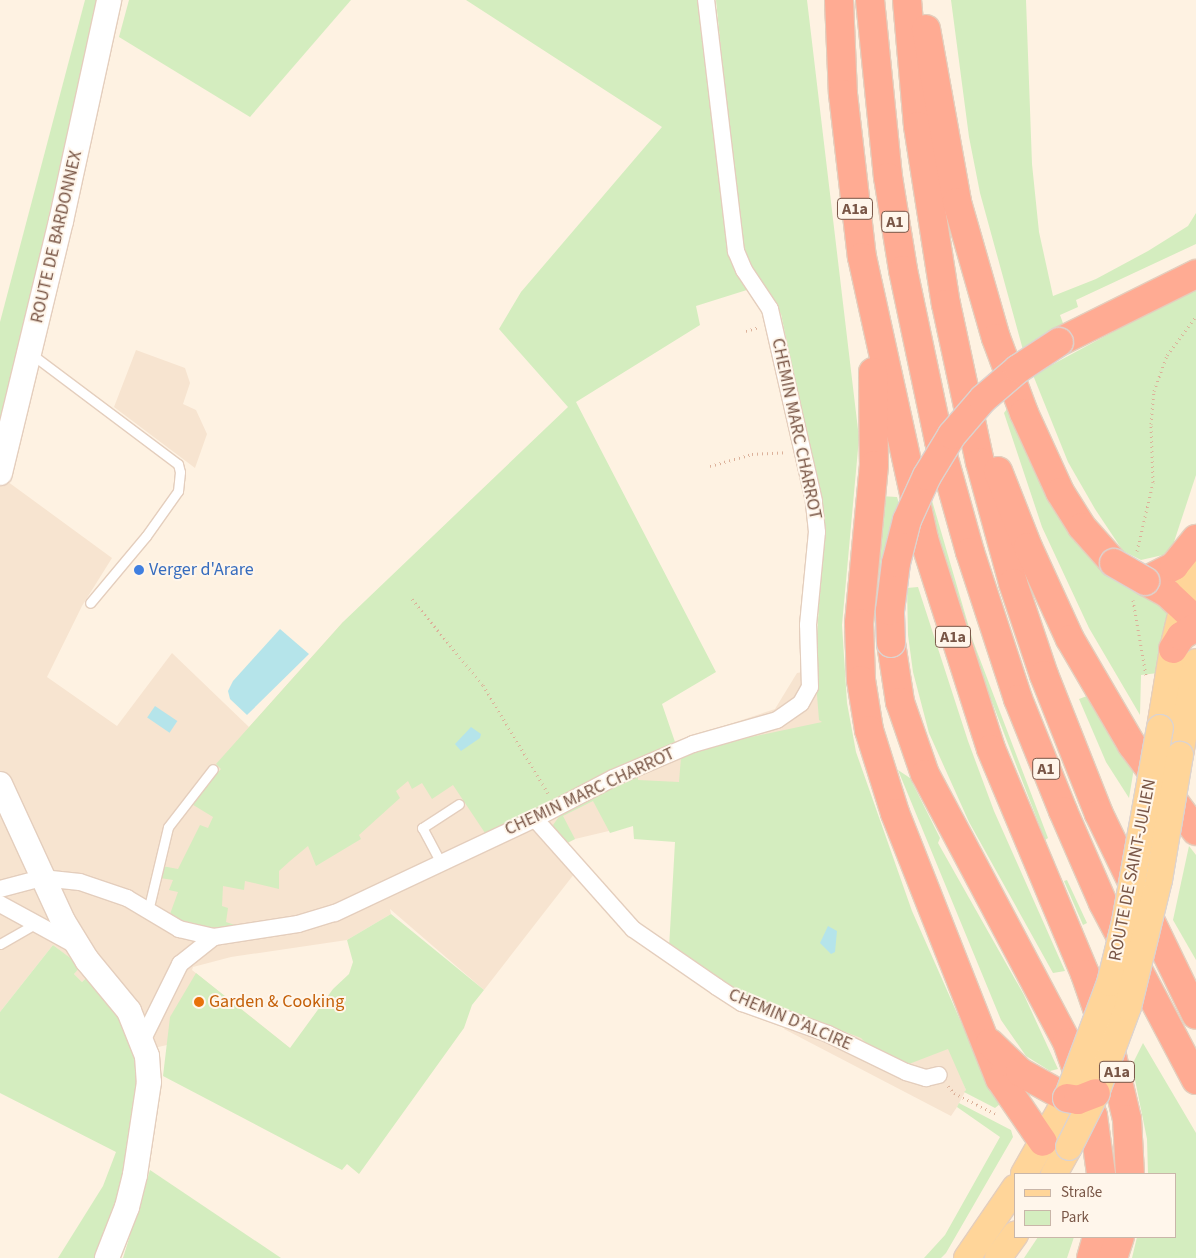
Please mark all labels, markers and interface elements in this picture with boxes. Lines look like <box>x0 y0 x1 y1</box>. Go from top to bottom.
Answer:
street label: ROUTE DE BARDONNEX <box>27 149 87 325</box>
road number: A1a <box>836 195 874 222</box>
road number: A1 <box>880 208 910 236</box>
street label: CHEMIN MARC CHARROT <box>766 336 826 522</box>
place label: Verger d'Arare <box>149 559 254 581</box>
marker: Verger d'Arare <box>133 564 145 576</box>
road number: A1a <box>934 624 972 650</box>
street label: CHEMIN MARC CHARROT <box>502 743 678 841</box>
road number: A1 <box>1031 756 1061 782</box>
street label: ROUTE DE SAINT-JULIEN <box>1105 777 1161 963</box>
street label: CHEMIN D'ALCIRE <box>725 984 855 1056</box>
place label: Garden & Cooking <box>209 991 344 1013</box>
marker: Garden & Cooking <box>193 996 205 1008</box>
road number: A1a <box>1098 1058 1136 1086</box>
legend <box>1014 1173 1176 1238</box>
text: Straße <box>1061 1182 1102 1203</box>
text: Park <box>1061 1207 1089 1228</box>

